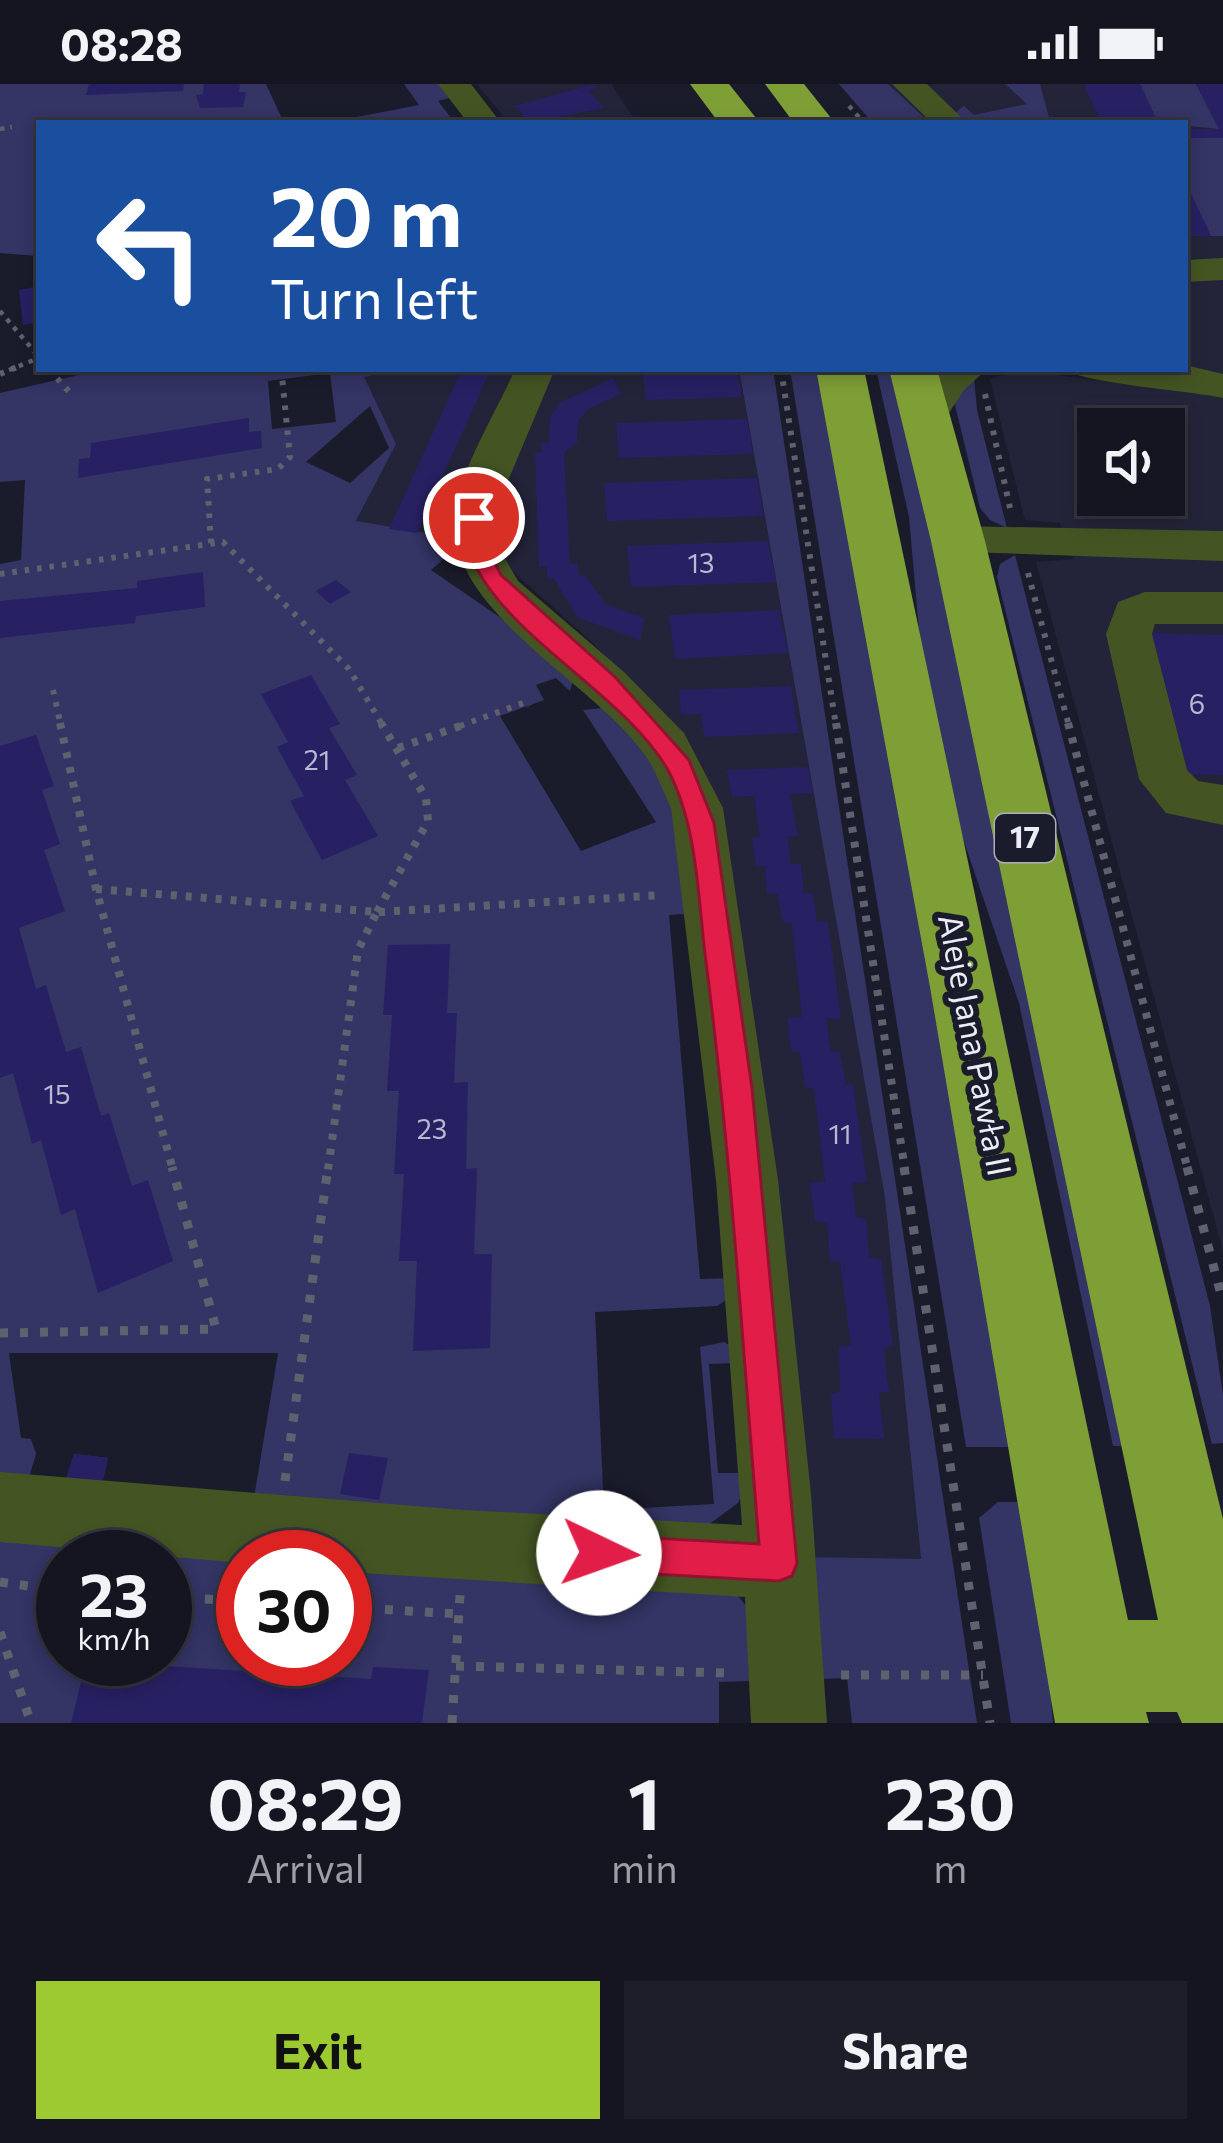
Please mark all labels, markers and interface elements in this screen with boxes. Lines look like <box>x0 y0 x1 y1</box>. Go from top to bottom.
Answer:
text: 08:28 <box>60 15 183 70</box>
text: 20 m <box>270 162 462 264</box>
icon: left <box>72 168 228 324</box>
text: Turn left <box>270 264 478 330</box>
map controls <box>1077 408 1185 516</box>
button: sound <box>1077 408 1185 516</box>
pin <box>423 467 525 569</box>
icon: arrive <box>441 485 507 551</box>
house number: 13 <box>688 546 714 579</box>
house number: 6 <box>1189 687 1205 720</box>
house number: 21 <box>304 743 330 776</box>
road number: 17 <box>995 814 1055 862</box>
street label: Aleje Jana Pawła II <box>931 910 1022 1179</box>
house number: 15 <box>43 1077 71 1110</box>
house number: 23 <box>417 1112 447 1145</box>
house number: 11 <box>828 1117 852 1150</box>
position arrow <box>536 1490 662 1616</box>
speed limit sign: 30 <box>216 1530 372 1686</box>
text: 23 <box>79 1556 149 1629</box>
text: km/h <box>78 1619 150 1656</box>
text: 08:29 <box>207 1757 404 1845</box>
text: 1 <box>628 1757 661 1845</box>
text: 230 <box>885 1757 1016 1845</box>
text: Arrival <box>247 1843 365 1891</box>
text: min <box>611 1843 678 1891</box>
text: m <box>933 1843 967 1891</box>
button: Exit <box>36 1981 600 2119</box>
button: Share <box>624 1981 1187 2119</box>

